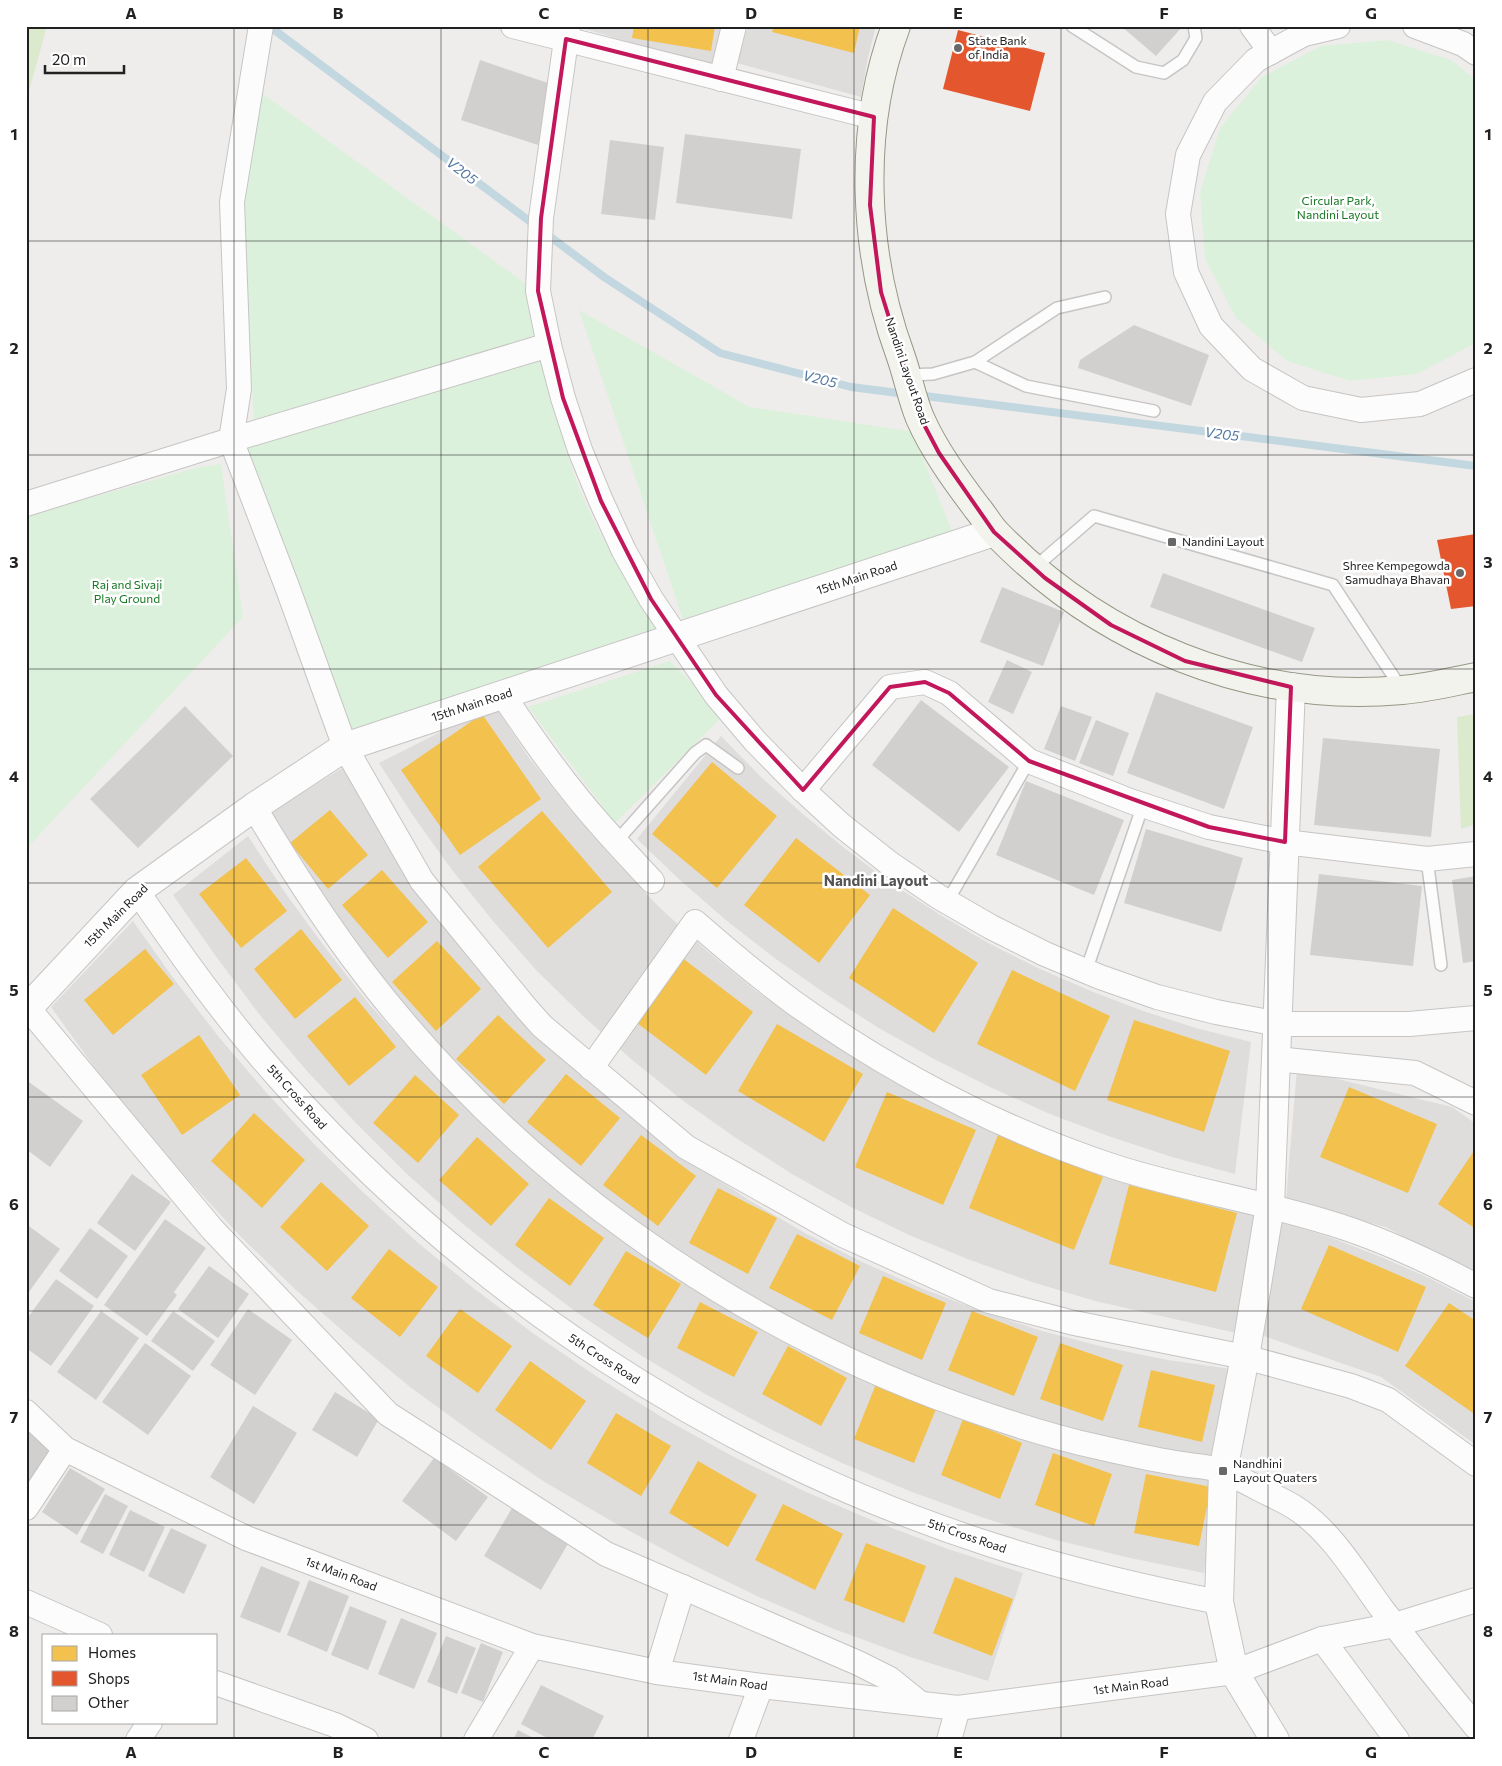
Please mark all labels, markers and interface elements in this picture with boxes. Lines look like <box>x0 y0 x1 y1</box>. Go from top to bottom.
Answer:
text: A <box>125 3 137 22</box>
text: B <box>333 3 344 22</box>
text: C <box>539 3 550 22</box>
text: D <box>745 3 757 22</box>
text: E <box>953 3 963 22</box>
text: F <box>1159 3 1169 22</box>
text: G <box>1365 3 1377 22</box>
place label: State Bank of India <box>968 33 1027 61</box>
scale bar <box>45 42 124 74</box>
marker: State Bank of India <box>952 42 964 54</box>
text: 20 m <box>52 50 86 68</box>
text: 1 <box>10 124 18 143</box>
text: 1 <box>1484 124 1492 143</box>
water label: V205 <box>443 153 482 188</box>
park label: Circular Park, Nandini Layout <box>1297 193 1379 221</box>
street label: Nandini Layout Road <box>883 315 933 426</box>
text: 2 <box>9 338 19 357</box>
text: 2 <box>1483 338 1493 357</box>
water label: V205 <box>801 366 840 391</box>
water label: V205 <box>1204 423 1241 444</box>
place label: Nandini Layout <box>1182 534 1264 548</box>
marker: Nandini Layout <box>1166 536 1178 548</box>
text: 3 <box>9 552 19 571</box>
text: 3 <box>1483 552 1493 571</box>
street label: 15th Main Road <box>815 557 899 597</box>
place label: Shree Kempegowda Samudhaya Bhavan <box>1343 558 1450 586</box>
marker: Shree Kempegowda Samudhaya Bhavan <box>1454 567 1466 579</box>
park label: Raj and Sivaji Play Ground <box>92 577 162 605</box>
street label: 15th Main Road <box>430 684 514 724</box>
text: 4 <box>9 766 19 785</box>
text: 4 <box>1483 766 1493 785</box>
district label: Nandini Layout <box>824 871 928 889</box>
street label: 15th Main Road <box>81 881 150 950</box>
text: 5 <box>9 980 19 999</box>
text: 5 <box>1483 980 1493 999</box>
street label: 5th Cross Road <box>265 1061 330 1132</box>
text: 6 <box>9 1194 19 1213</box>
text: 6 <box>1483 1194 1493 1213</box>
street label: 5th Cross Road <box>566 1330 643 1386</box>
text: 7 <box>10 1407 19 1426</box>
text: 7 <box>1484 1407 1493 1426</box>
place label: Nandhini Layout Quaters <box>1233 1456 1317 1484</box>
marker: Nandhini Layout Quaters <box>1217 1465 1229 1477</box>
street label: 5th Cross Road <box>926 1515 1008 1555</box>
street label: 1st Main Road <box>304 1553 379 1593</box>
text: 8 <box>9 1621 19 1640</box>
text: 8 <box>1483 1621 1493 1640</box>
legend <box>42 1634 218 1724</box>
text: Homes <box>88 1643 136 1661</box>
street label: 1st Main Road <box>692 1668 769 1692</box>
text: Shops <box>88 1669 130 1687</box>
street label: 1st Main Road <box>1092 1673 1169 1697</box>
text: Other <box>88 1693 129 1711</box>
text: A <box>125 1742 137 1761</box>
text: B <box>333 1742 344 1761</box>
text: C <box>539 1742 550 1761</box>
text: D <box>745 1742 757 1761</box>
text: E <box>953 1742 963 1761</box>
text: F <box>1159 1742 1169 1761</box>
text: G <box>1365 1742 1377 1761</box>

